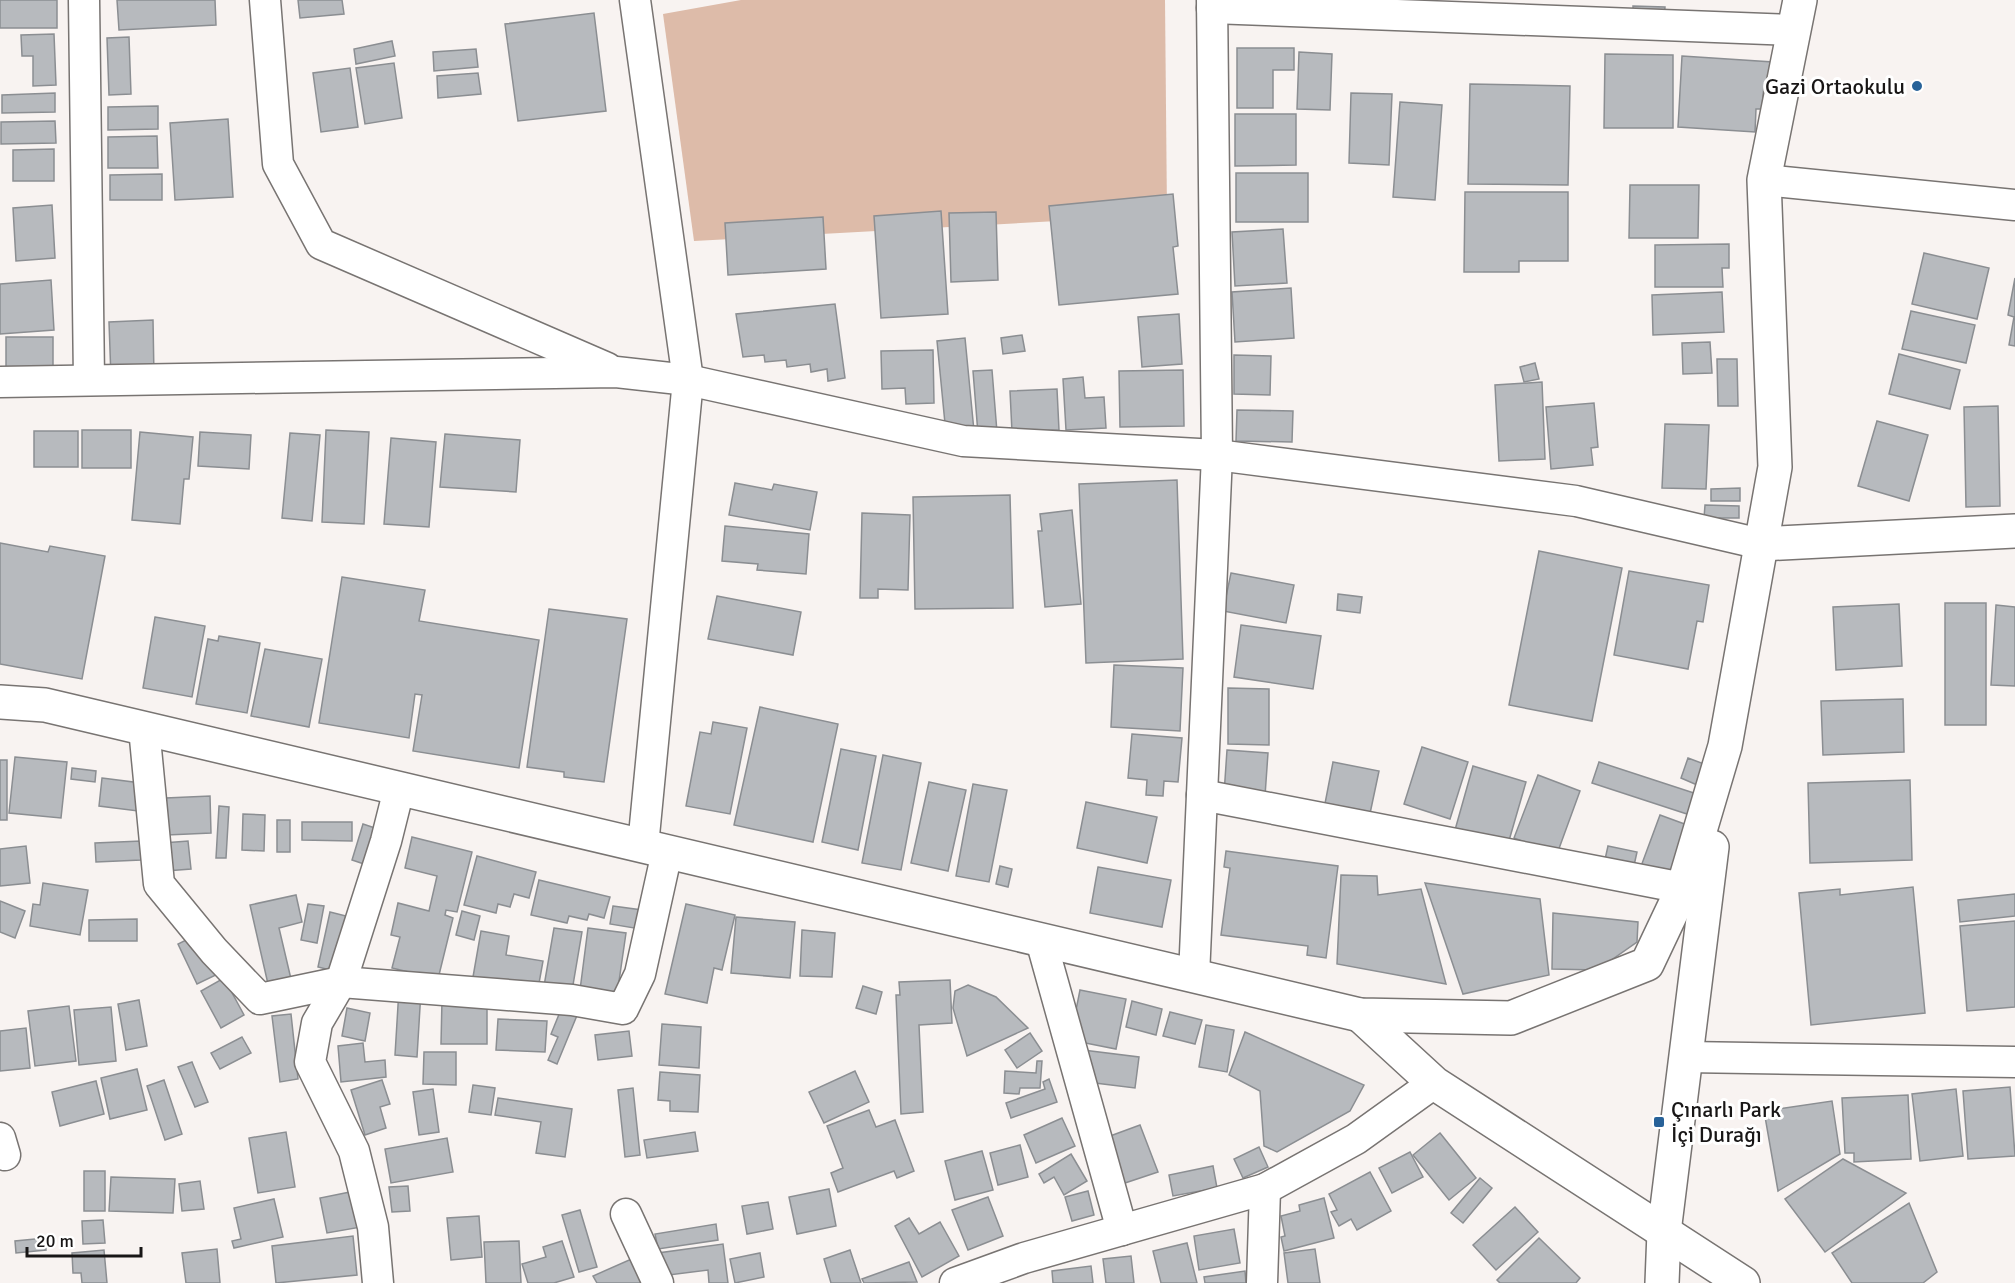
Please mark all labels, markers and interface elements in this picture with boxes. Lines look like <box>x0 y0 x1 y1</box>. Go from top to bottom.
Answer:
place label: Gazi Ortaokulu <box>1765 73 1905 100</box>
marker: Gazi Ortaokulu <box>1910 79 1924 93</box>
place label: Çınarlı Park İçi Durağı <box>1671 1096 1781 1148</box>
marker: Çınarlı Park İçi Durağı <box>1652 1115 1666 1129</box>
scale bar <box>27 1220 141 1258</box>
text: 20 m <box>36 1230 74 1252</box>

